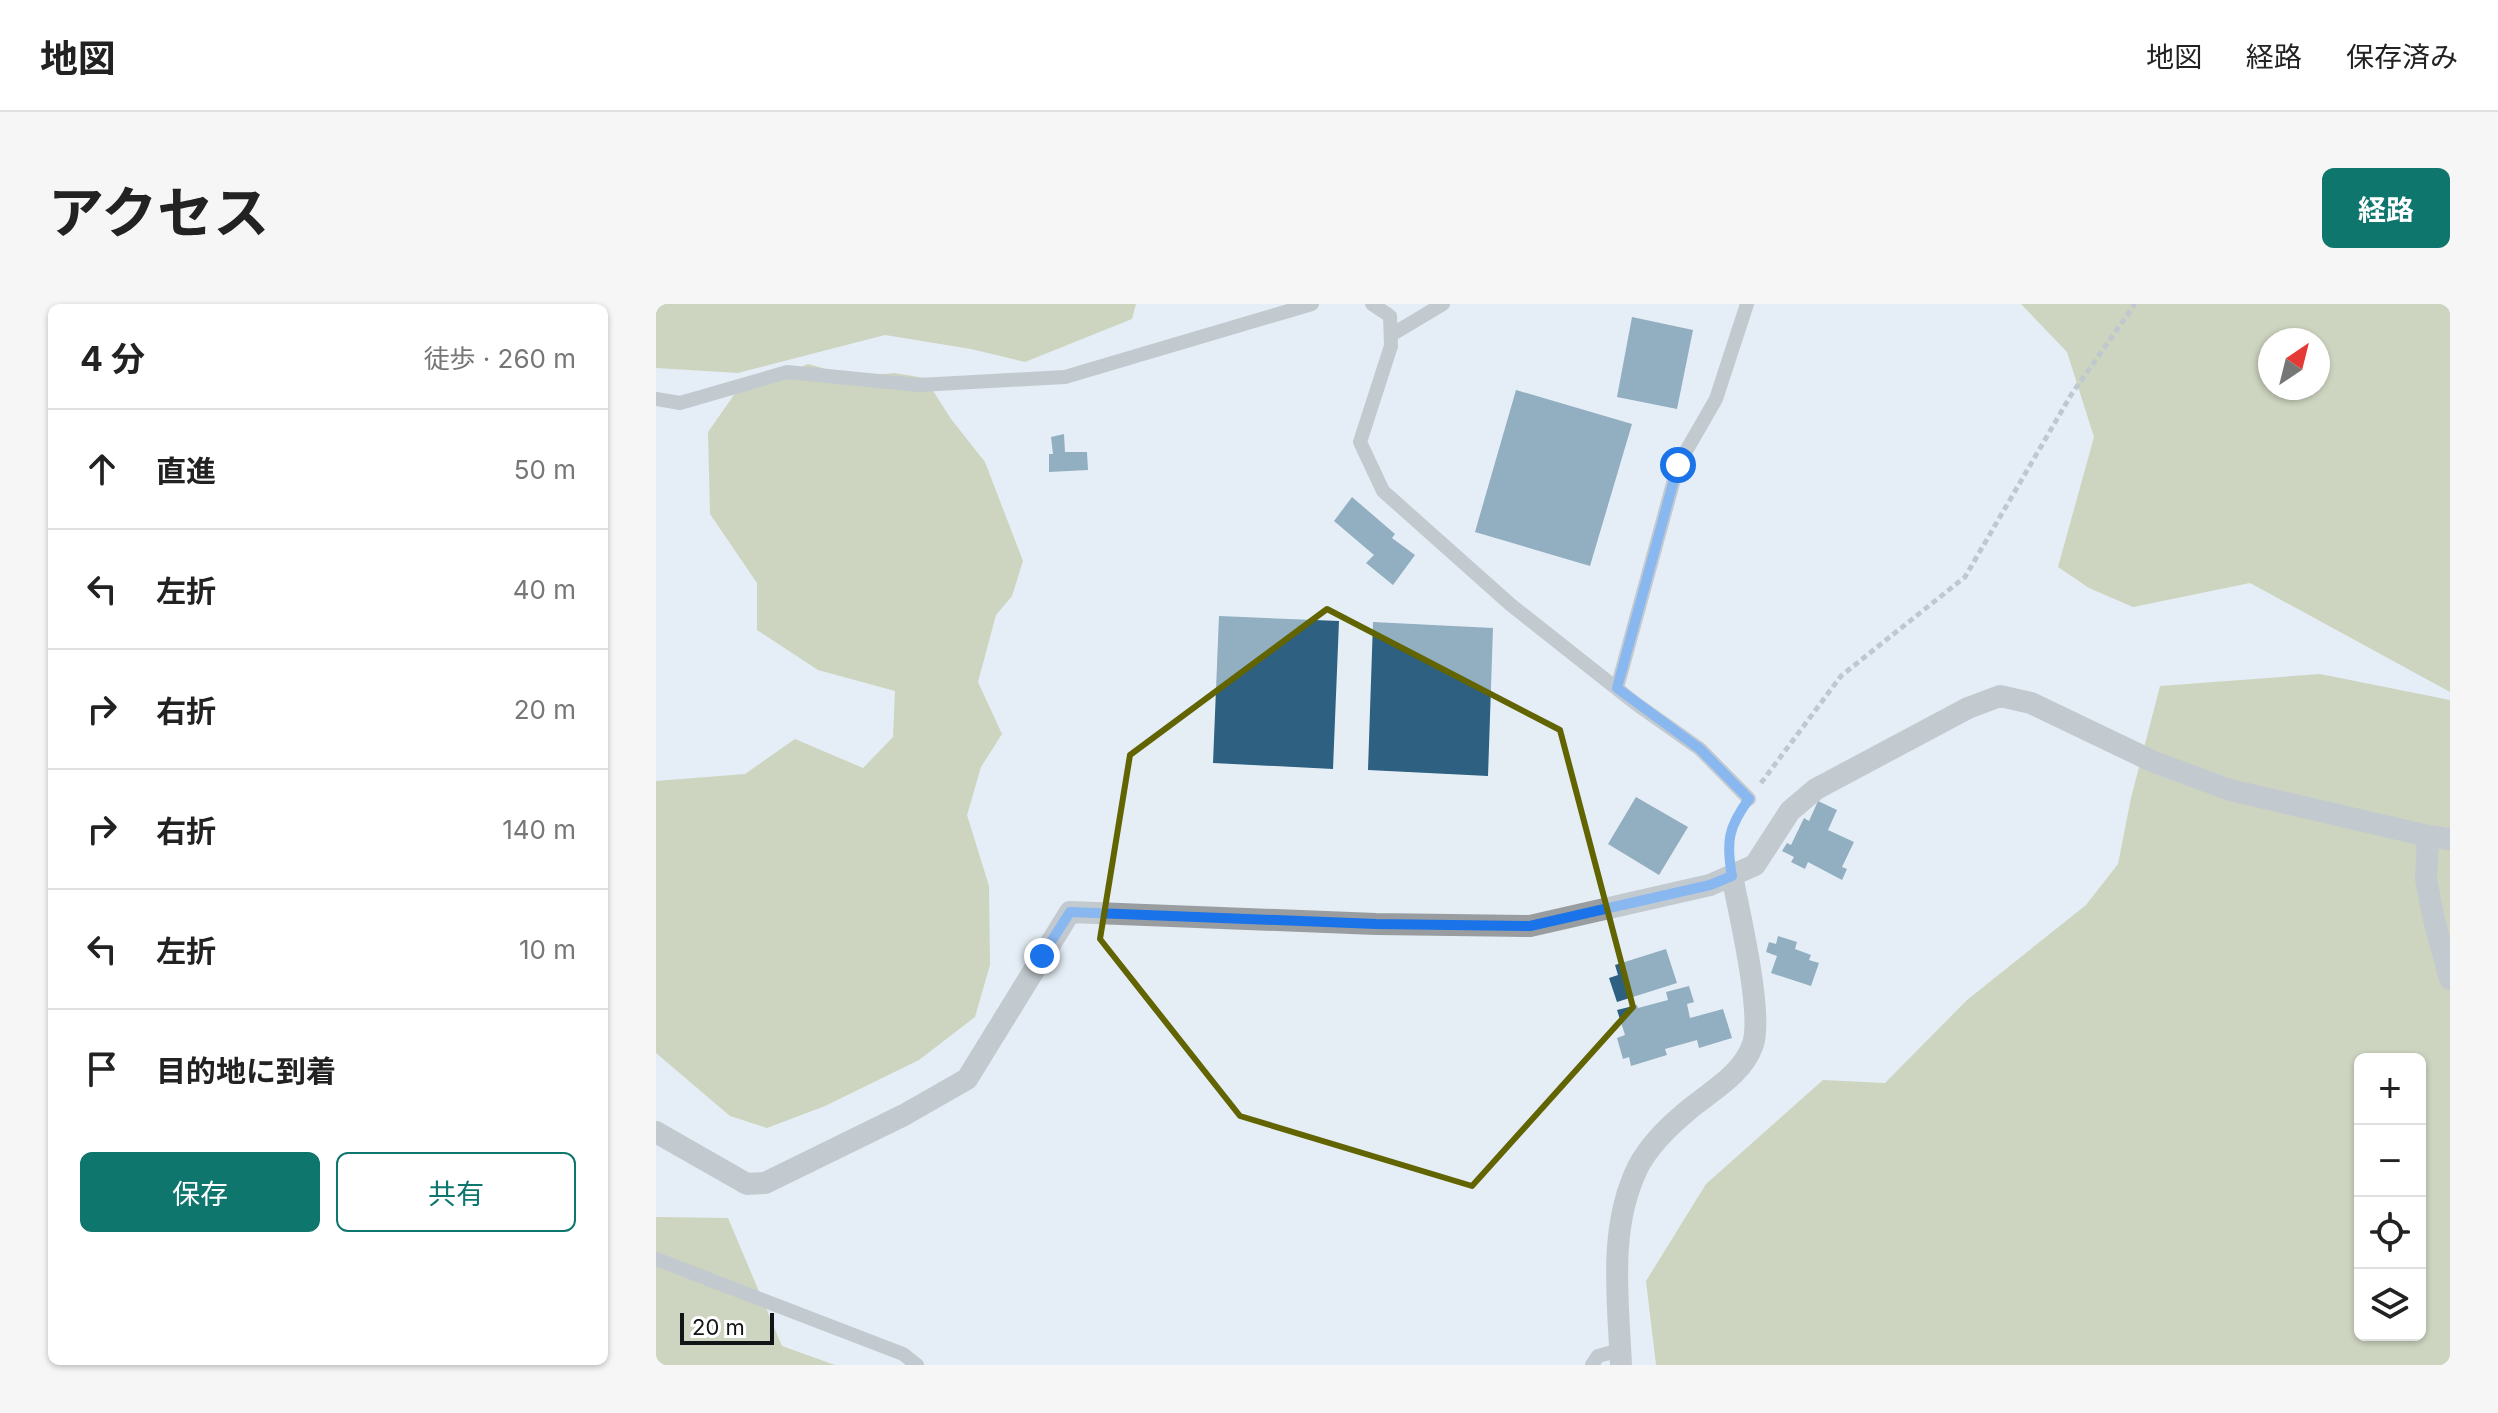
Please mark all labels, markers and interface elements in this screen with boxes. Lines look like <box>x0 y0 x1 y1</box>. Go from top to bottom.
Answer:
text: 地図 <box>40 35 116 81</box>
text: 地図 <box>2146 40 2202 74</box>
text: 経路 <box>2246 40 2302 74</box>
text: 保存済み <box>2346 40 2458 74</box>
button: 経路 <box>2322 168 2450 248</box>
text: アクセス <box>48 179 269 247</box>
north arrow <box>2258 328 2330 400</box>
text: 4 分 <box>80 338 145 379</box>
text: 徒歩 · 260 m <box>423 343 576 374</box>
icon: ahead <box>80 447 124 491</box>
route start <box>1660 447 1696 483</box>
text: 直進 <box>156 453 216 489</box>
text: 50 m <box>514 454 576 485</box>
icon: left <box>80 567 124 611</box>
text: 左折 <box>156 573 216 609</box>
text: 40 m <box>513 574 576 605</box>
icon: right <box>80 687 124 731</box>
text: 右折 <box>156 693 216 729</box>
text: 20 m <box>514 694 576 725</box>
icon: right <box>80 807 124 851</box>
text: 右折 <box>156 813 216 849</box>
text: 140 m <box>502 814 576 845</box>
icon: left <box>80 927 124 971</box>
text: 左折 <box>156 933 216 969</box>
text: 10 m <box>519 934 576 965</box>
route end <box>1024 938 1060 974</box>
icon: arrive <box>80 1047 124 1091</box>
text: 目的地に到着 <box>156 1053 336 1089</box>
map controls <box>2354 1053 2426 1341</box>
button: + <box>2354 1053 2426 1125</box>
button: − <box>2354 1125 2426 1197</box>
button: 保存 <box>80 1152 320 1232</box>
button: 共有 <box>336 1152 576 1232</box>
button: locate <box>2354 1197 2426 1269</box>
button: layers <box>2354 1269 2426 1341</box>
scale bar <box>680 1309 774 1345</box>
text: 20 m <box>692 1314 745 1340</box>

